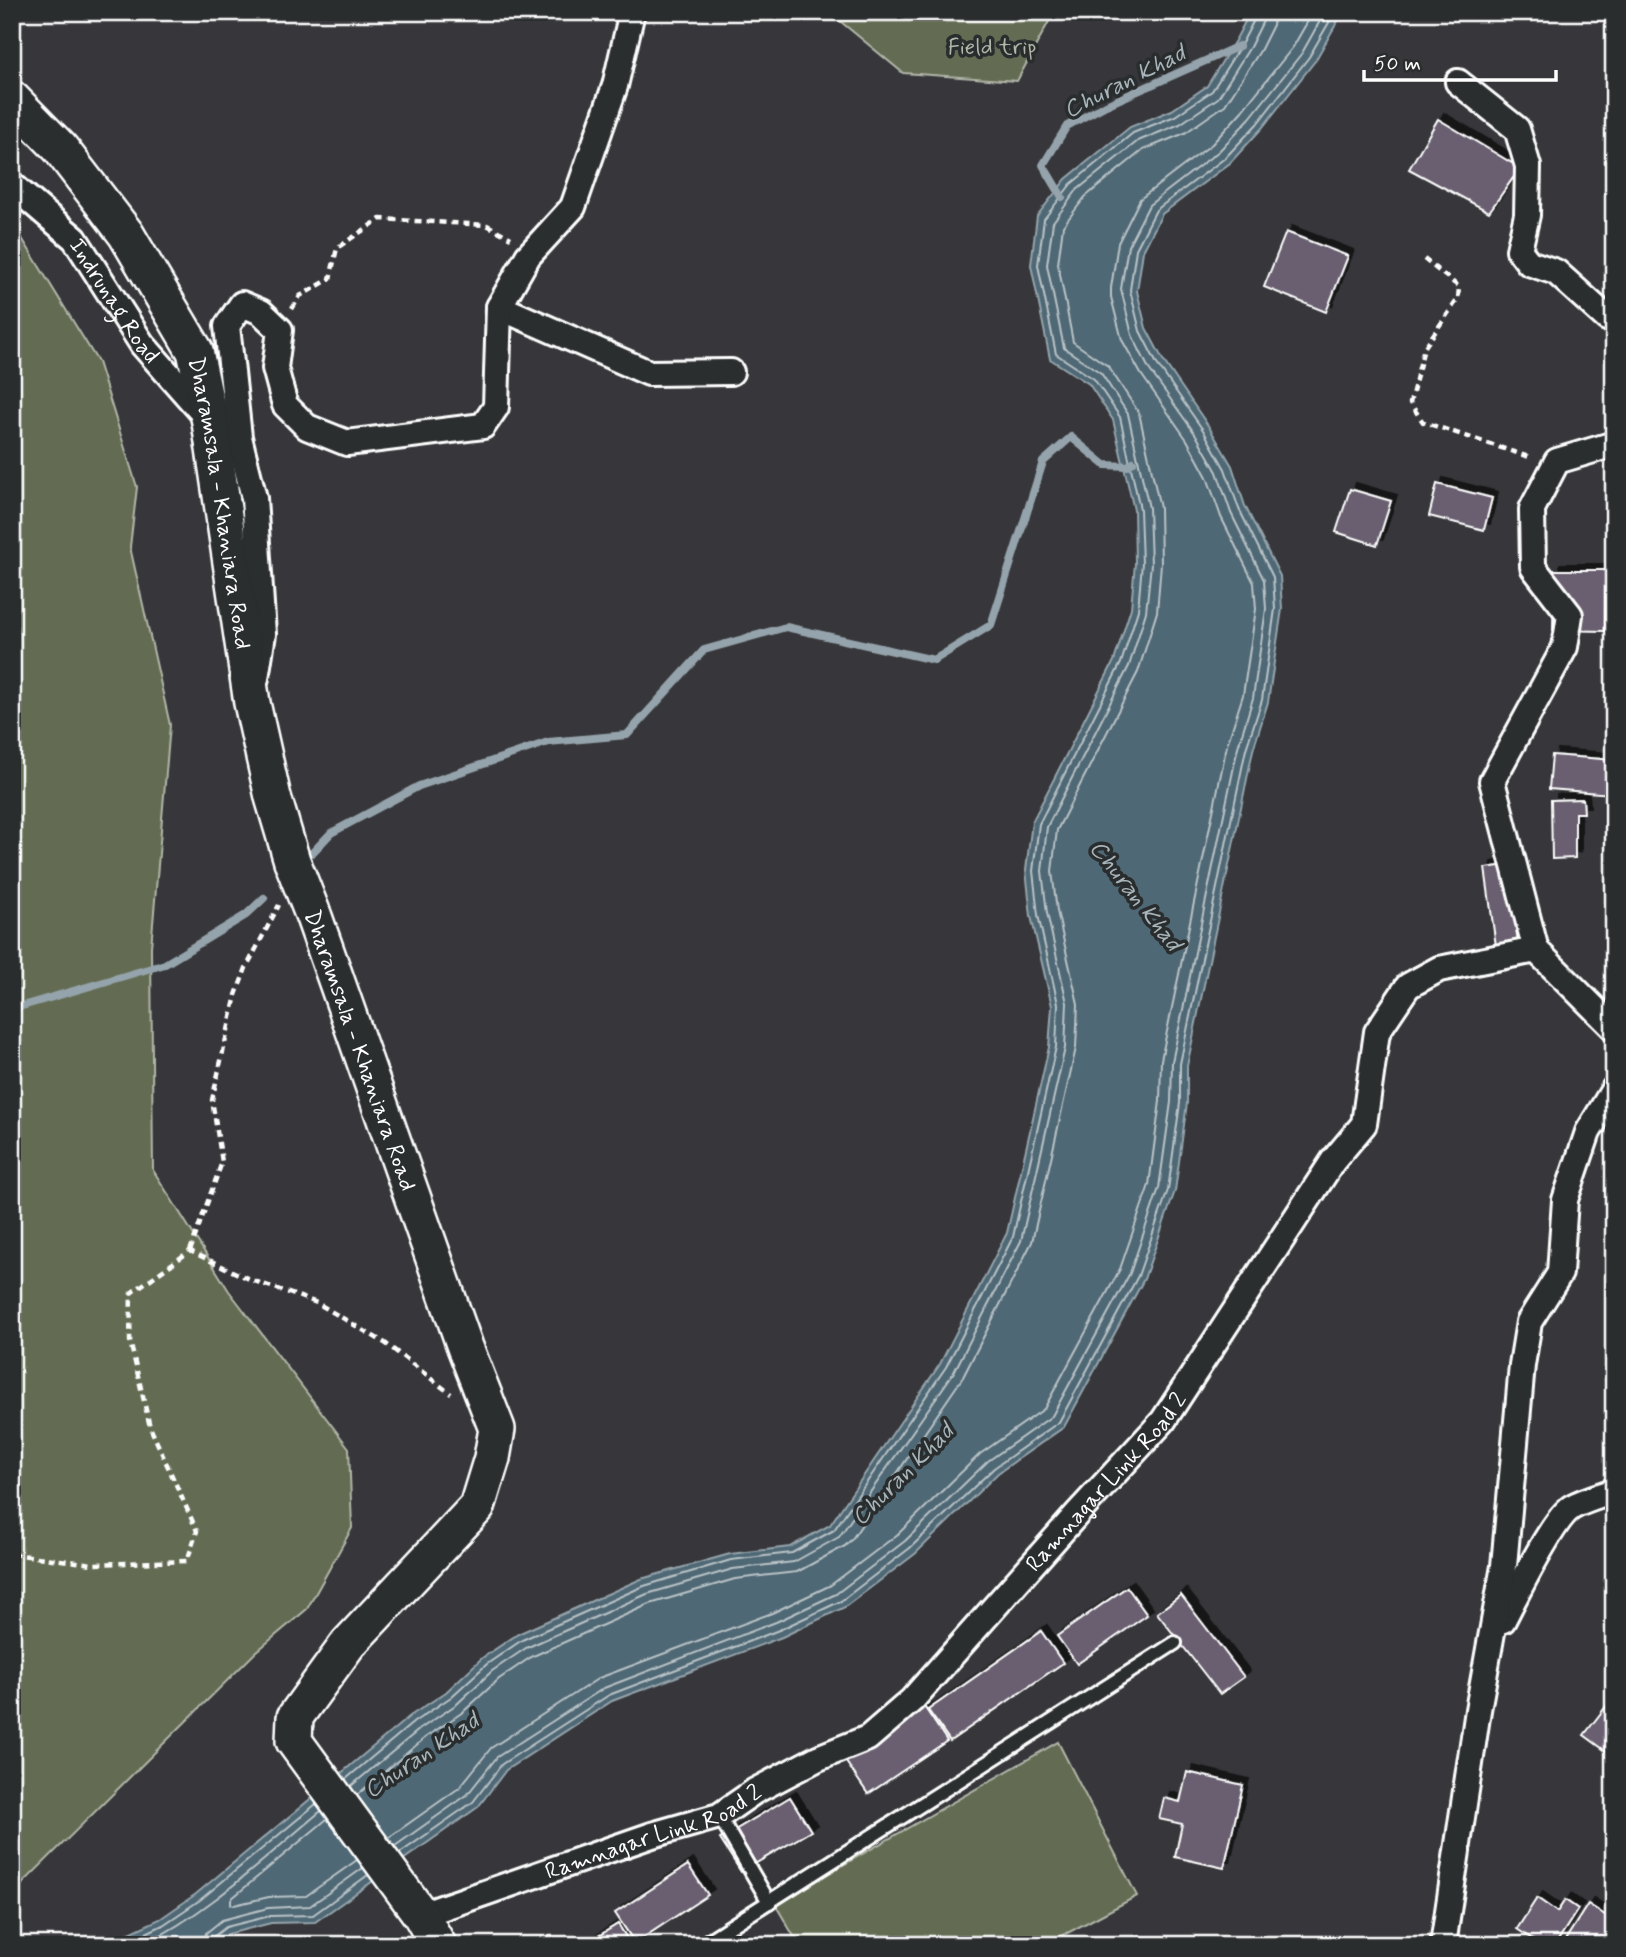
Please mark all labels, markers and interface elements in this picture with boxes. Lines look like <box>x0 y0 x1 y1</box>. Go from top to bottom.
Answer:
park label: Field trip <box>948 33 1036 63</box>
water label: Churan Khad <box>1059 37 1193 126</box>
scale bar <box>1364 38 1556 82</box>
text: 50 m <box>1374 50 1421 78</box>
street label: Indrunag Road <box>61 233 165 371</box>
street label: Dharamsala - Khaniara Road <box>180 354 257 651</box>
water label: Churan Khad <box>1082 834 1190 960</box>
street label: Dharamsala - Khaniara Road <box>296 906 422 1195</box>
street label: Ramnagar Link Road 2 <box>1020 1387 1195 1579</box>
water label: Churan Khad <box>845 1415 963 1533</box>
water label: Churan Khad <box>358 1705 488 1806</box>
street label: Ramnagar Link Road 2 <box>541 1778 768 1888</box>

